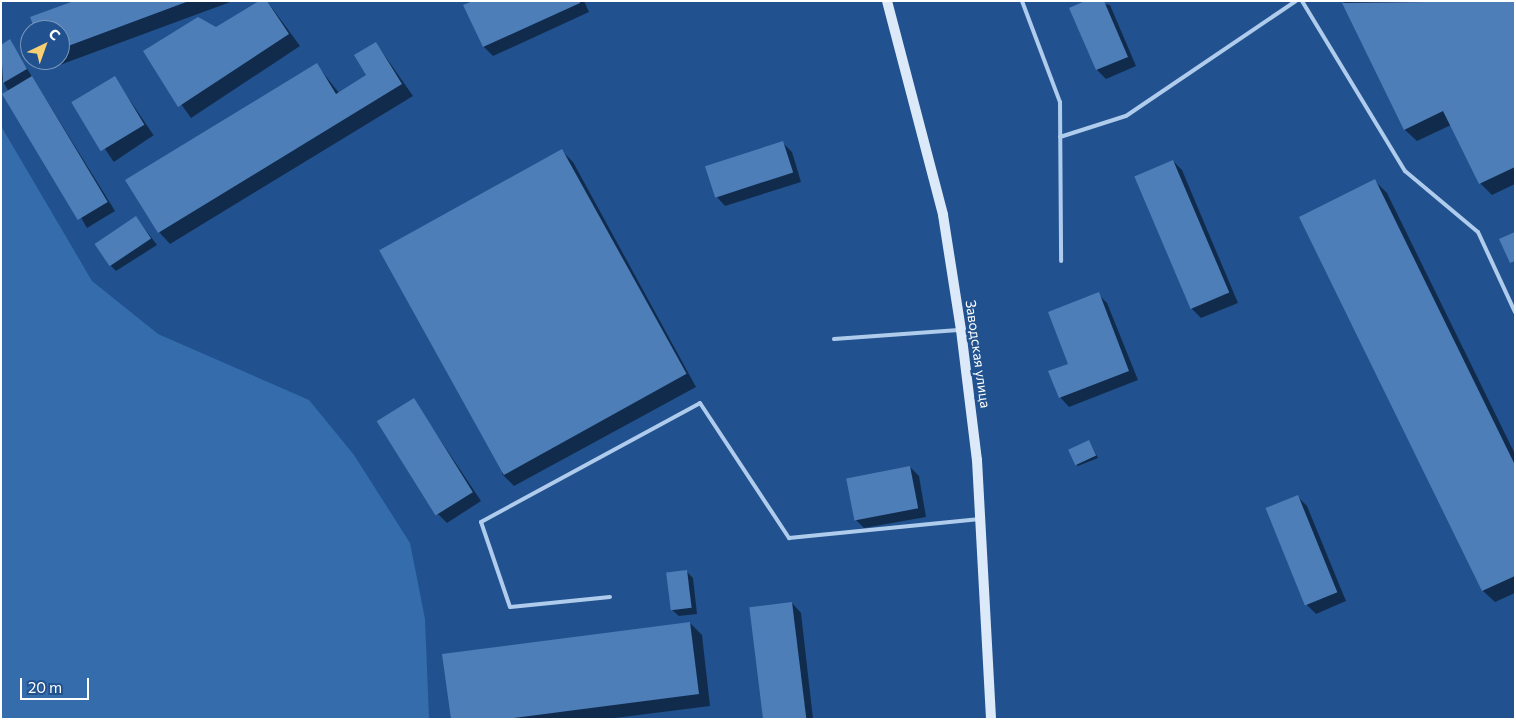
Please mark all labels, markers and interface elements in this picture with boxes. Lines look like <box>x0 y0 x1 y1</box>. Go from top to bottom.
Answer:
north arrow <box>20 20 70 70</box>
text: С <box>45 25 64 44</box>
street label: Заводская улица <box>962 299 994 409</box>
scale bar <box>22 668 91 700</box>
text: 20 m <box>28 678 62 696</box>

